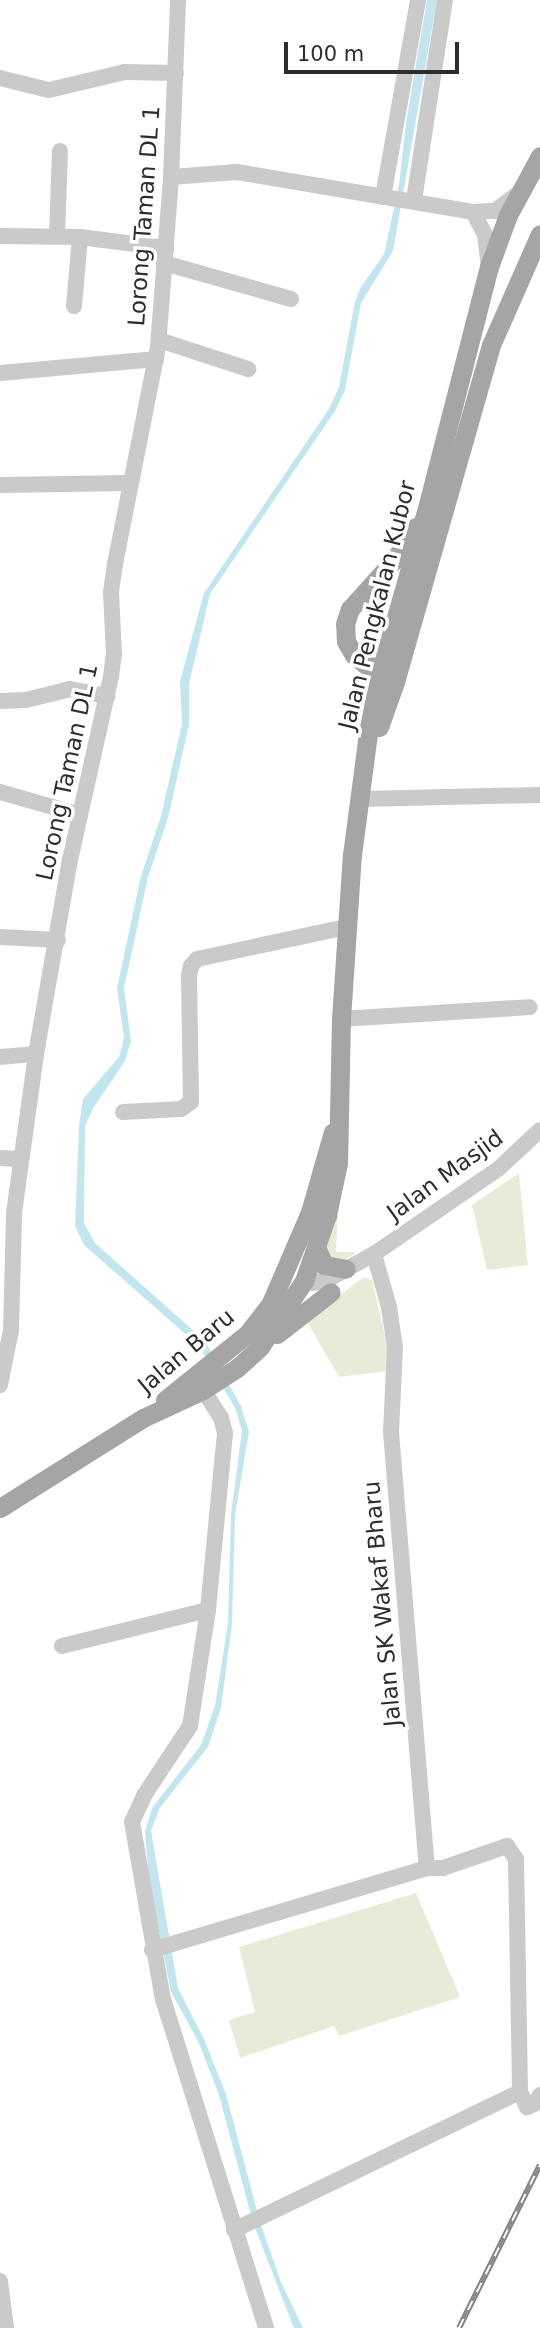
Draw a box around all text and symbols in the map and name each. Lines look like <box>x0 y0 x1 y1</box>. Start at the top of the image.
scale bar <box>288 28 463 72</box>
text: 100 m <box>297 42 364 66</box>
street label: Lorong Taman DL 1 <box>123 105 165 327</box>
street label: Jalan Pengkalan Kubor <box>333 478 421 732</box>
street label: Lorong Taman DL 1 <box>31 661 103 883</box>
street label: Jalan Masjid <box>382 1124 508 1226</box>
street label: Jalan Baru <box>132 1303 240 1399</box>
street label: Jalan SK Wakaf Bharu <box>358 1480 406 1728</box>

